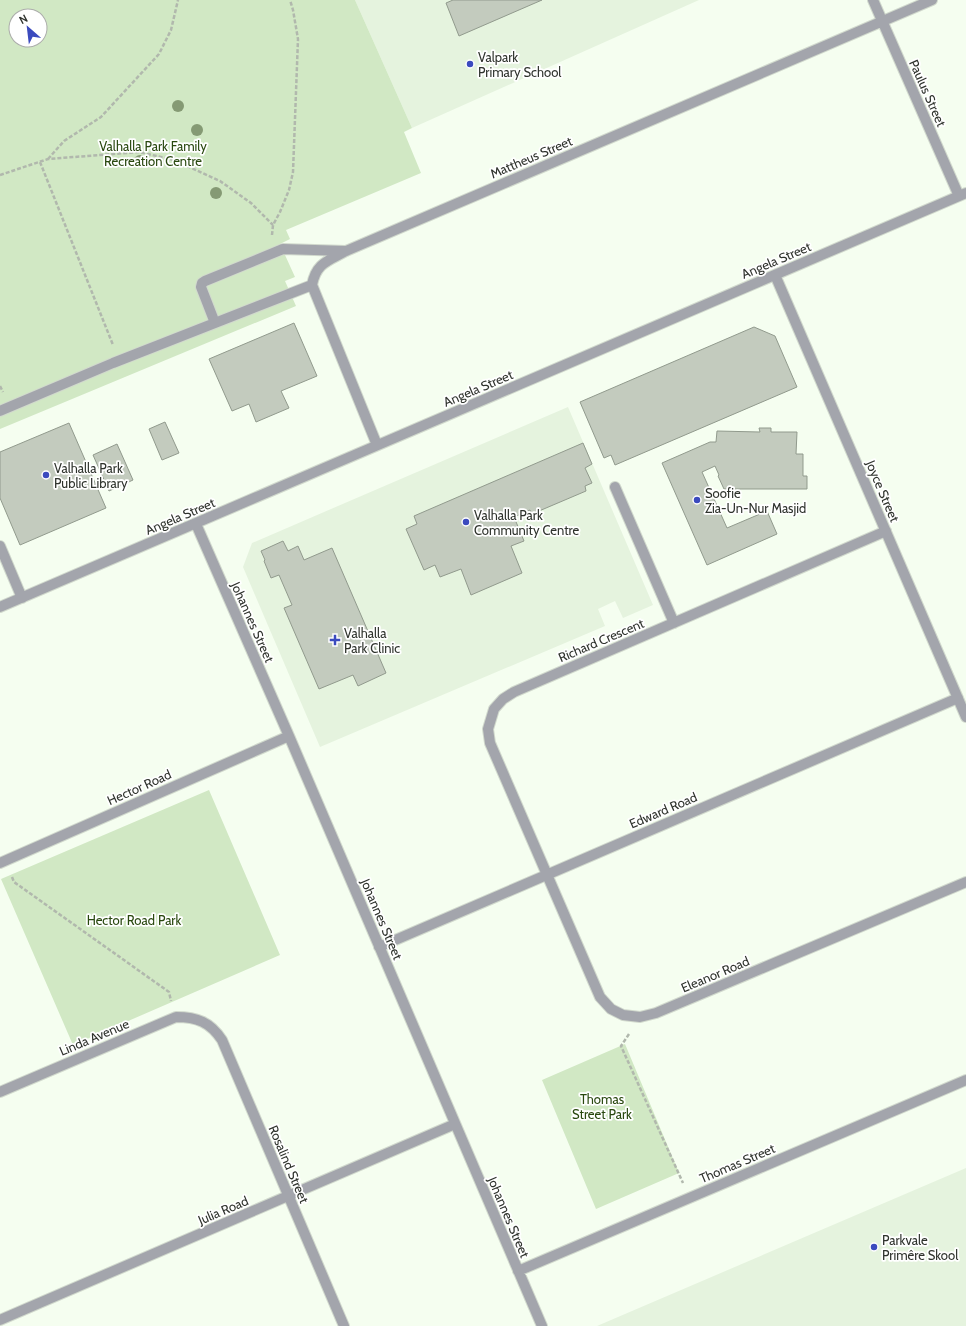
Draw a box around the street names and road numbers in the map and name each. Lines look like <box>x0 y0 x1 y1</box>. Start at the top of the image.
street label: Paulus Street <box>906 57 950 130</box>
street label: Mattheus Street <box>488 132 575 181</box>
street label: Angela Street <box>739 238 814 282</box>
street label: Angela Street <box>441 366 516 410</box>
street label: Joyce Street <box>862 457 903 525</box>
street label: Angela Street <box>143 494 218 538</box>
street label: Johannes Street <box>228 578 278 665</box>
street label: Richard Crescent <box>556 614 647 665</box>
street label: Hector Road <box>105 766 173 808</box>
street label: Edward Road <box>627 789 699 831</box>
street label: Johannes Street <box>357 875 406 962</box>
street label: Eleanor Road <box>678 952 752 996</box>
street label: Linda Avenue <box>57 1015 132 1059</box>
street label: Rosalind Street <box>265 1123 313 1206</box>
street label: Thomas Street <box>697 1140 778 1186</box>
street label: Johannes Street <box>484 1173 533 1260</box>
street label: Julia Road <box>194 1192 251 1228</box>

